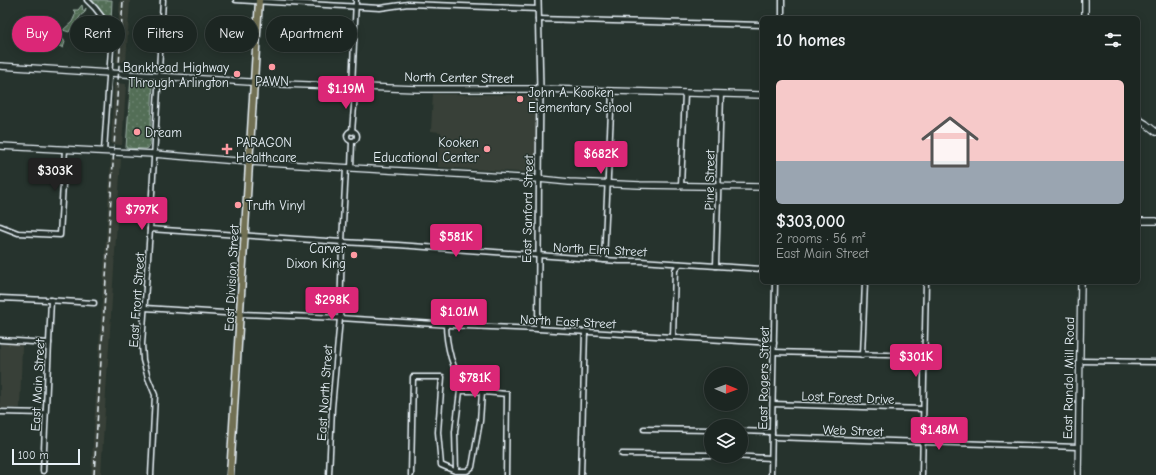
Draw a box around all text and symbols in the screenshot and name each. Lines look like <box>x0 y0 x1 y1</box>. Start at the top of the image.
chip: Buy <box>12 16 62 52</box>
chip: Rent <box>70 16 125 52</box>
chip: Filters <box>133 16 197 52</box>
chip: New <box>205 16 258 52</box>
chip: Apartment <box>266 16 357 52</box>
icon: filters <box>1102 29 1124 51</box>
text: 10 homes <box>776 31 845 50</box>
place label: Bankhead Highway Through Arlington <box>123 60 229 90</box>
marker: PAWN <box>267 62 277 72</box>
marker: Bankhead Highway Through Arlington <box>232 69 242 79</box>
street label: North Center Street <box>404 69 515 86</box>
place label: PAWN <box>255 74 289 89</box>
pin: $1.19M <box>313 76 379 110</box>
text: $1.19M <box>327 81 365 96</box>
place label: John A. Kooken Elementary School <box>528 85 632 115</box>
marker: John A. Kooken Elementary School <box>515 94 525 104</box>
icon: home <box>914 106 986 178</box>
place label: Dream <box>145 125 182 140</box>
marker: Dream <box>132 127 142 137</box>
place label: PARAGON Healthcare <box>236 135 297 165</box>
place label: Kooken Educational Center <box>373 135 480 165</box>
pin: $682K <box>573 141 629 175</box>
marker: PARAGON Healthcare <box>221 143 233 155</box>
marker: Kooken Educational Center <box>482 144 492 154</box>
text: $682K <box>583 146 619 161</box>
street label: Pine Street <box>701 148 718 211</box>
street label: East Sanford Street <box>519 154 536 263</box>
pin: $303K <box>27 158 83 192</box>
text: $303K <box>37 163 73 178</box>
pin: $797K <box>114 197 170 231</box>
place label: Truth Vinyl <box>246 198 305 213</box>
marker: Truth Vinyl <box>233 200 243 210</box>
text: $797K <box>125 202 159 217</box>
text: $303,000 <box>776 212 845 231</box>
street label: East Division Street <box>221 223 242 332</box>
pin: $581K <box>428 224 484 258</box>
text: $581K <box>439 229 473 244</box>
text: 2 rooms · 56 m² <box>776 231 865 246</box>
street label: North Elm Street <box>553 240 649 260</box>
place label: Carver Dixon King <box>286 241 347 271</box>
text: East Main Street <box>776 246 869 261</box>
marker: Carver Dixon King <box>349 250 359 260</box>
street label: East Front Street <box>126 251 147 348</box>
pin: $298K <box>304 287 360 321</box>
text: $298K <box>314 292 350 307</box>
pin: $1.01M <box>426 299 492 333</box>
text: $1.01M <box>440 304 478 319</box>
street label: North East Street <box>520 311 618 332</box>
street label: East Randol Mill Road <box>1060 317 1077 439</box>
street label: East Rogers Street <box>755 325 772 430</box>
street label: East Main Street <box>28 337 47 432</box>
street label: East North Street <box>314 343 335 442</box>
pin: $301K <box>888 344 944 378</box>
text: $301K <box>899 349 933 364</box>
pin: $781K <box>447 365 503 399</box>
north arrow <box>704 367 748 411</box>
map controls <box>704 367 748 463</box>
text: $781K <box>459 370 491 385</box>
street label: Lost Forest Drive <box>801 388 895 407</box>
pin: $1.48M <box>906 417 972 451</box>
button: layers <box>704 419 748 463</box>
street label: Web Street <box>822 422 885 439</box>
text: $1.48M <box>920 422 958 437</box>
scale bar <box>12 447 80 466</box>
text: 100 m <box>18 449 49 462</box>

